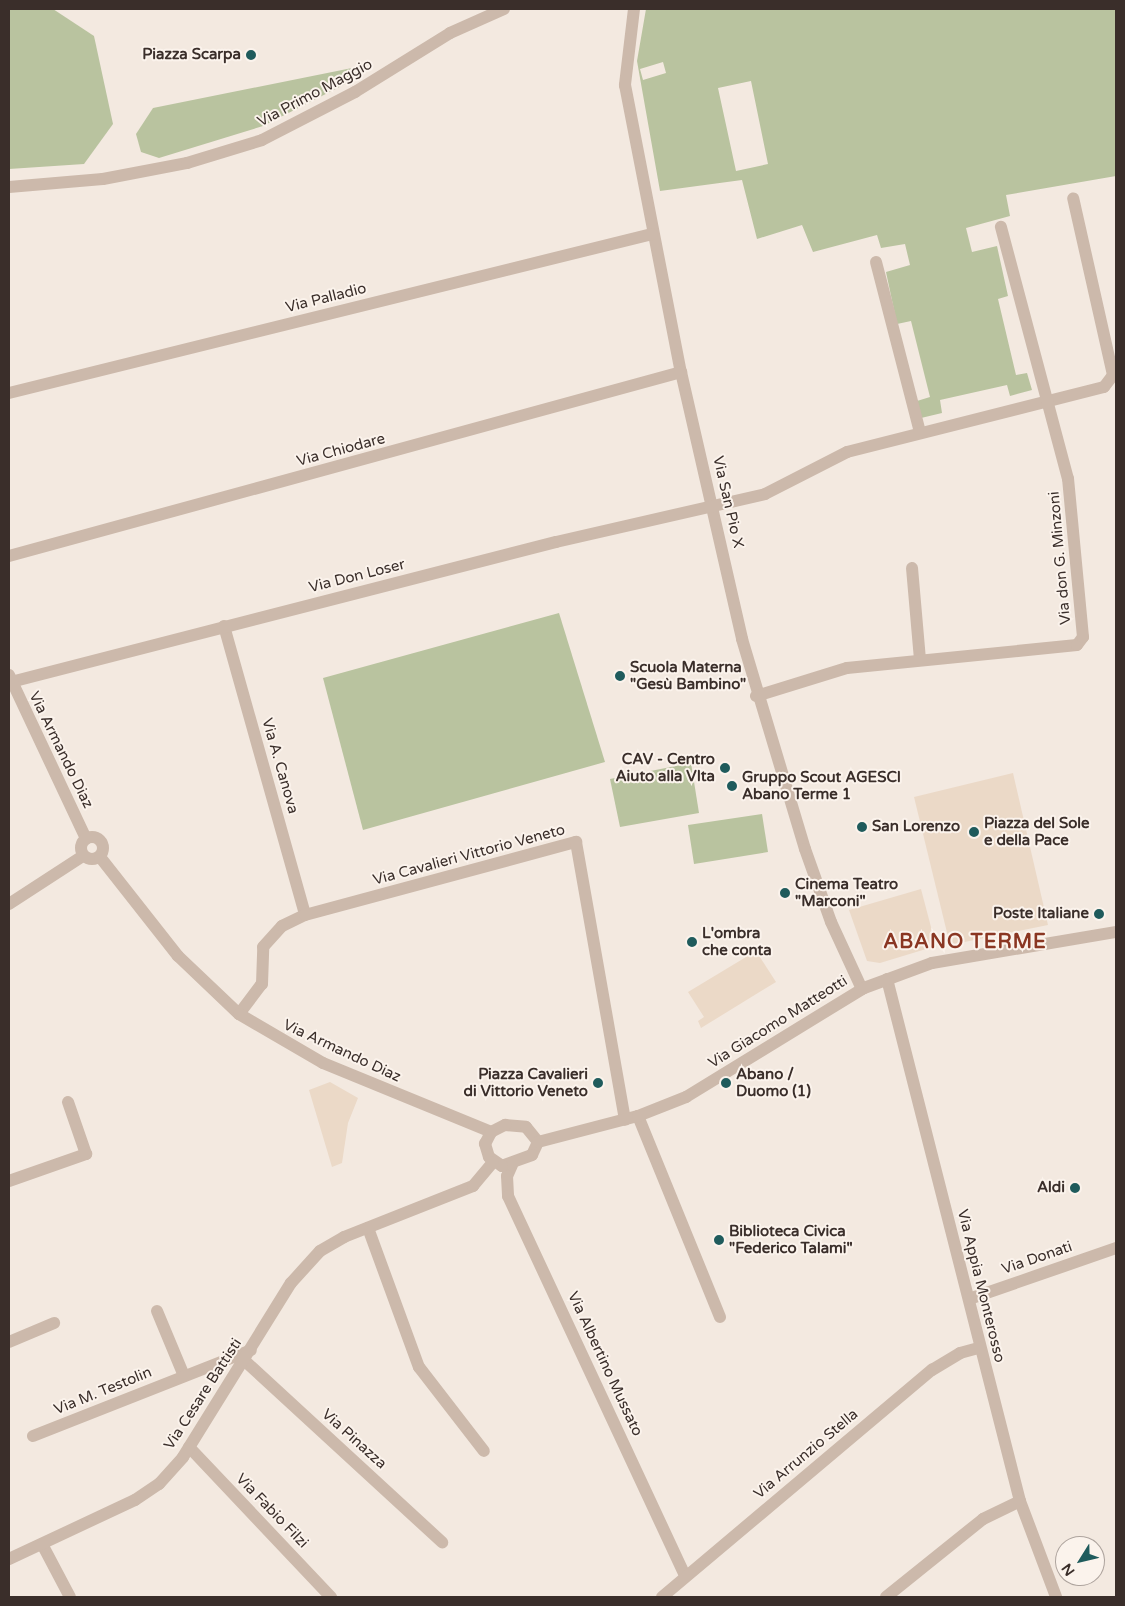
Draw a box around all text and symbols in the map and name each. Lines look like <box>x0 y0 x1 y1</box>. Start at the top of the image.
place label: Piazza Scarpa <box>142 46 241 64</box>
marker: Piazza Scarpa <box>245 49 257 61</box>
street label: Via Primo Maggio <box>255 55 375 131</box>
street label: Via Palladio <box>284 279 368 317</box>
street label: Via Chiodare <box>295 430 387 470</box>
street label: Via San Pio X <box>709 454 747 550</box>
street label: Via don G. Minzoni <box>1045 491 1075 625</box>
street label: Via Don Loser <box>307 555 407 597</box>
place label: Scuola Materna "Gesù Bambino" <box>630 658 746 693</box>
marker: Scuola Materna "Gesù Bambino" <box>614 670 626 682</box>
street label: Via Armando Diaz <box>25 689 97 811</box>
street label: Via A. Canova <box>258 716 302 816</box>
place label: CAV - Centro Aiuto alla VIta <box>615 750 715 785</box>
marker: CAV - Centro Aiuto alla VIta <box>719 762 731 774</box>
place label: Gruppo Scout AGESCI Abano Terme 1 <box>742 768 901 803</box>
marker: Gruppo Scout AGESCI Abano Terme 1 <box>726 780 738 792</box>
place label: Piazza del Sole e della Pace <box>984 814 1090 849</box>
place label: San Lorenzo <box>872 818 960 836</box>
street label: Via Cavalieri Vittorio Veneto <box>371 821 567 889</box>
marker: San Lorenzo <box>856 821 868 833</box>
marker: Piazza del Sole e della Pace <box>968 826 980 838</box>
place label: Cinema Teatro "Marconi" <box>795 875 898 910</box>
marker: Cinema Teatro "Marconi" <box>779 887 791 899</box>
place label: Poste Italiane <box>993 905 1089 923</box>
marker: Poste Italiane <box>1093 908 1105 920</box>
place label: L'ombra che conta <box>702 924 772 959</box>
district label: ABANO TERME <box>882 930 1048 954</box>
marker: L'ombra che conta <box>686 936 698 948</box>
street label: Via Giacomo Matteotti <box>705 972 851 1072</box>
street label: Via Armando Diaz <box>280 1016 404 1086</box>
place label: Piazza Cavalieri di Vittorio Veneto <box>463 1065 588 1100</box>
place label: Abano / Duomo (1) <box>736 1065 811 1100</box>
marker: Piazza Cavalieri di Vittorio Veneto <box>592 1077 604 1089</box>
marker: Abano / Duomo (1) <box>720 1077 732 1089</box>
place label: Aldi <box>1037 1179 1065 1197</box>
marker: Aldi <box>1069 1182 1081 1194</box>
street label: Via Appia Monterosso <box>953 1208 1009 1364</box>
place label: Biblioteca Civica "Federico Talami" <box>729 1222 853 1257</box>
marker: Biblioteca Civica "Federico Talami" <box>713 1234 725 1246</box>
street label: Via Donati <box>999 1238 1075 1278</box>
street label: Via Albertino Mussato <box>564 1289 646 1439</box>
street label: Via Cesare Battisti <box>160 1335 246 1453</box>
street label: Via M. Testolin <box>52 1363 154 1419</box>
street label: Via Pinazza <box>318 1405 390 1473</box>
street label: Via Arrunzio Stella <box>750 1405 862 1503</box>
street label: Via Fabio Filzi <box>232 1470 312 1552</box>
north arrow <box>1055 1536 1105 1586</box>
text: N <box>1058 1560 1078 1579</box>

